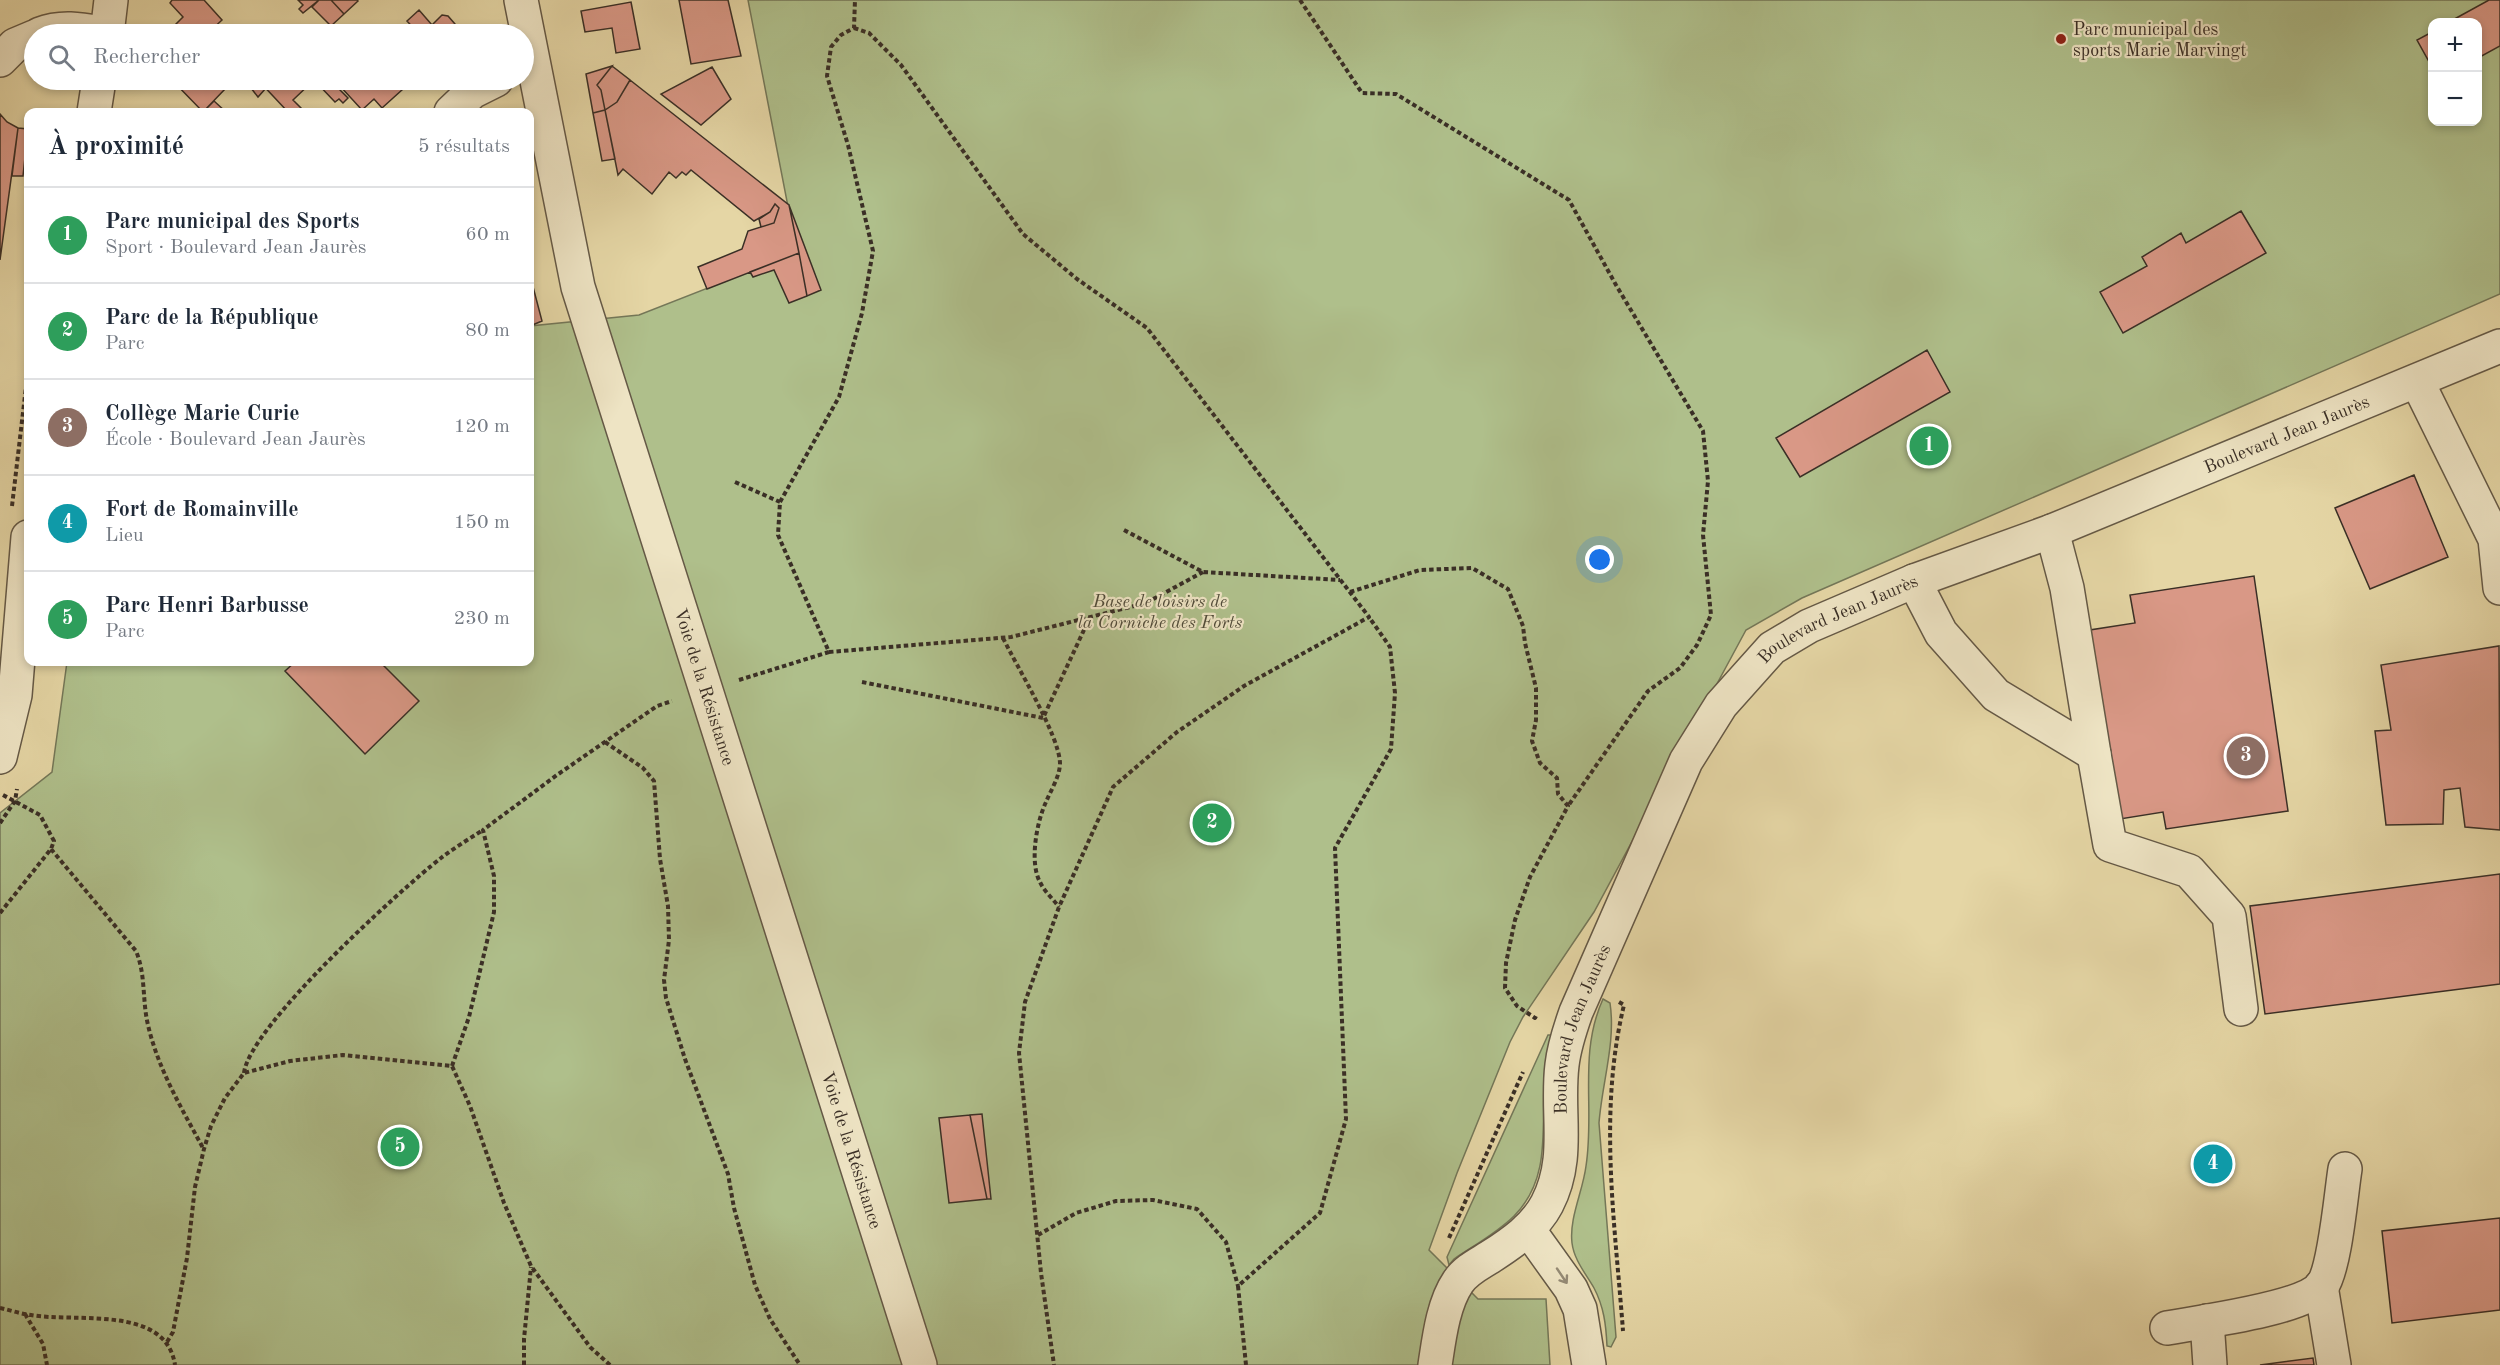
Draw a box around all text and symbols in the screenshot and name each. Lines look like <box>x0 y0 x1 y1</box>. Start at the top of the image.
map controls <box>2428 18 2482 126</box>
button: + <box>2428 18 2482 72</box>
place label: Parc municipal des sports Marie Marvingt <box>2073 21 2247 60</box>
search box <box>24 24 534 90</box>
marker: Parc municipal des sports Marie Marvingt <box>2054 32 2068 46</box>
icon: search <box>45 41 78 74</box>
text: Rechercher <box>93 46 200 68</box>
button: − <box>2428 72 2482 126</box>
text: À proximité <box>48 134 184 160</box>
text: 5 résultats <box>418 137 510 157</box>
text: Parc municipal des Sports <box>105 211 360 233</box>
text: 1 <box>62 225 73 245</box>
text: 60 m <box>465 225 510 245</box>
text: Sport · Boulevard Jean Jaurès <box>105 238 366 258</box>
text: Parc de la République <box>105 307 319 329</box>
text: 2 <box>62 321 73 341</box>
text: 80 m <box>465 321 510 341</box>
text: Parc <box>105 334 145 354</box>
street label: Boulevard Jean Jaurès <box>2202 393 2372 477</box>
text: Collège Marie Curie <box>105 403 300 425</box>
text: 3 <box>62 417 73 437</box>
text: 120 m <box>454 417 510 437</box>
pin: 1 <box>1910 424 1948 468</box>
text: École · Boulevard Jean Jaurès <box>105 430 366 450</box>
text: Fort de Romainville <box>105 499 299 521</box>
text: 4 <box>62 513 73 533</box>
text: 150 m <box>454 513 510 533</box>
text: Lieu <box>105 526 144 546</box>
your location <box>1585 545 1614 574</box>
street label: Boulevard Jean Jaurès <box>1755 572 1921 667</box>
park label: Base de loisirs de la Corniche des Forts <box>1078 593 1243 632</box>
text: Parc Henri Barbusse <box>105 595 309 617</box>
street label: Voie de la Résistance <box>671 606 737 768</box>
text: 5 <box>62 609 73 629</box>
text: 230 m <box>454 609 510 629</box>
text: Parc <box>105 622 145 642</box>
pin: 3 <box>2226 734 2266 778</box>
pin: 2 <box>1192 800 1232 846</box>
street label: Boulevard Jean Jaurès <box>1552 942 1615 1115</box>
street label: Voie de la Résistance <box>818 1070 884 1231</box>
pin: 5 <box>380 1124 420 1170</box>
pin: 4 <box>2194 1142 2232 1186</box>
one-way arrow <box>1556 1268 1569 1285</box>

